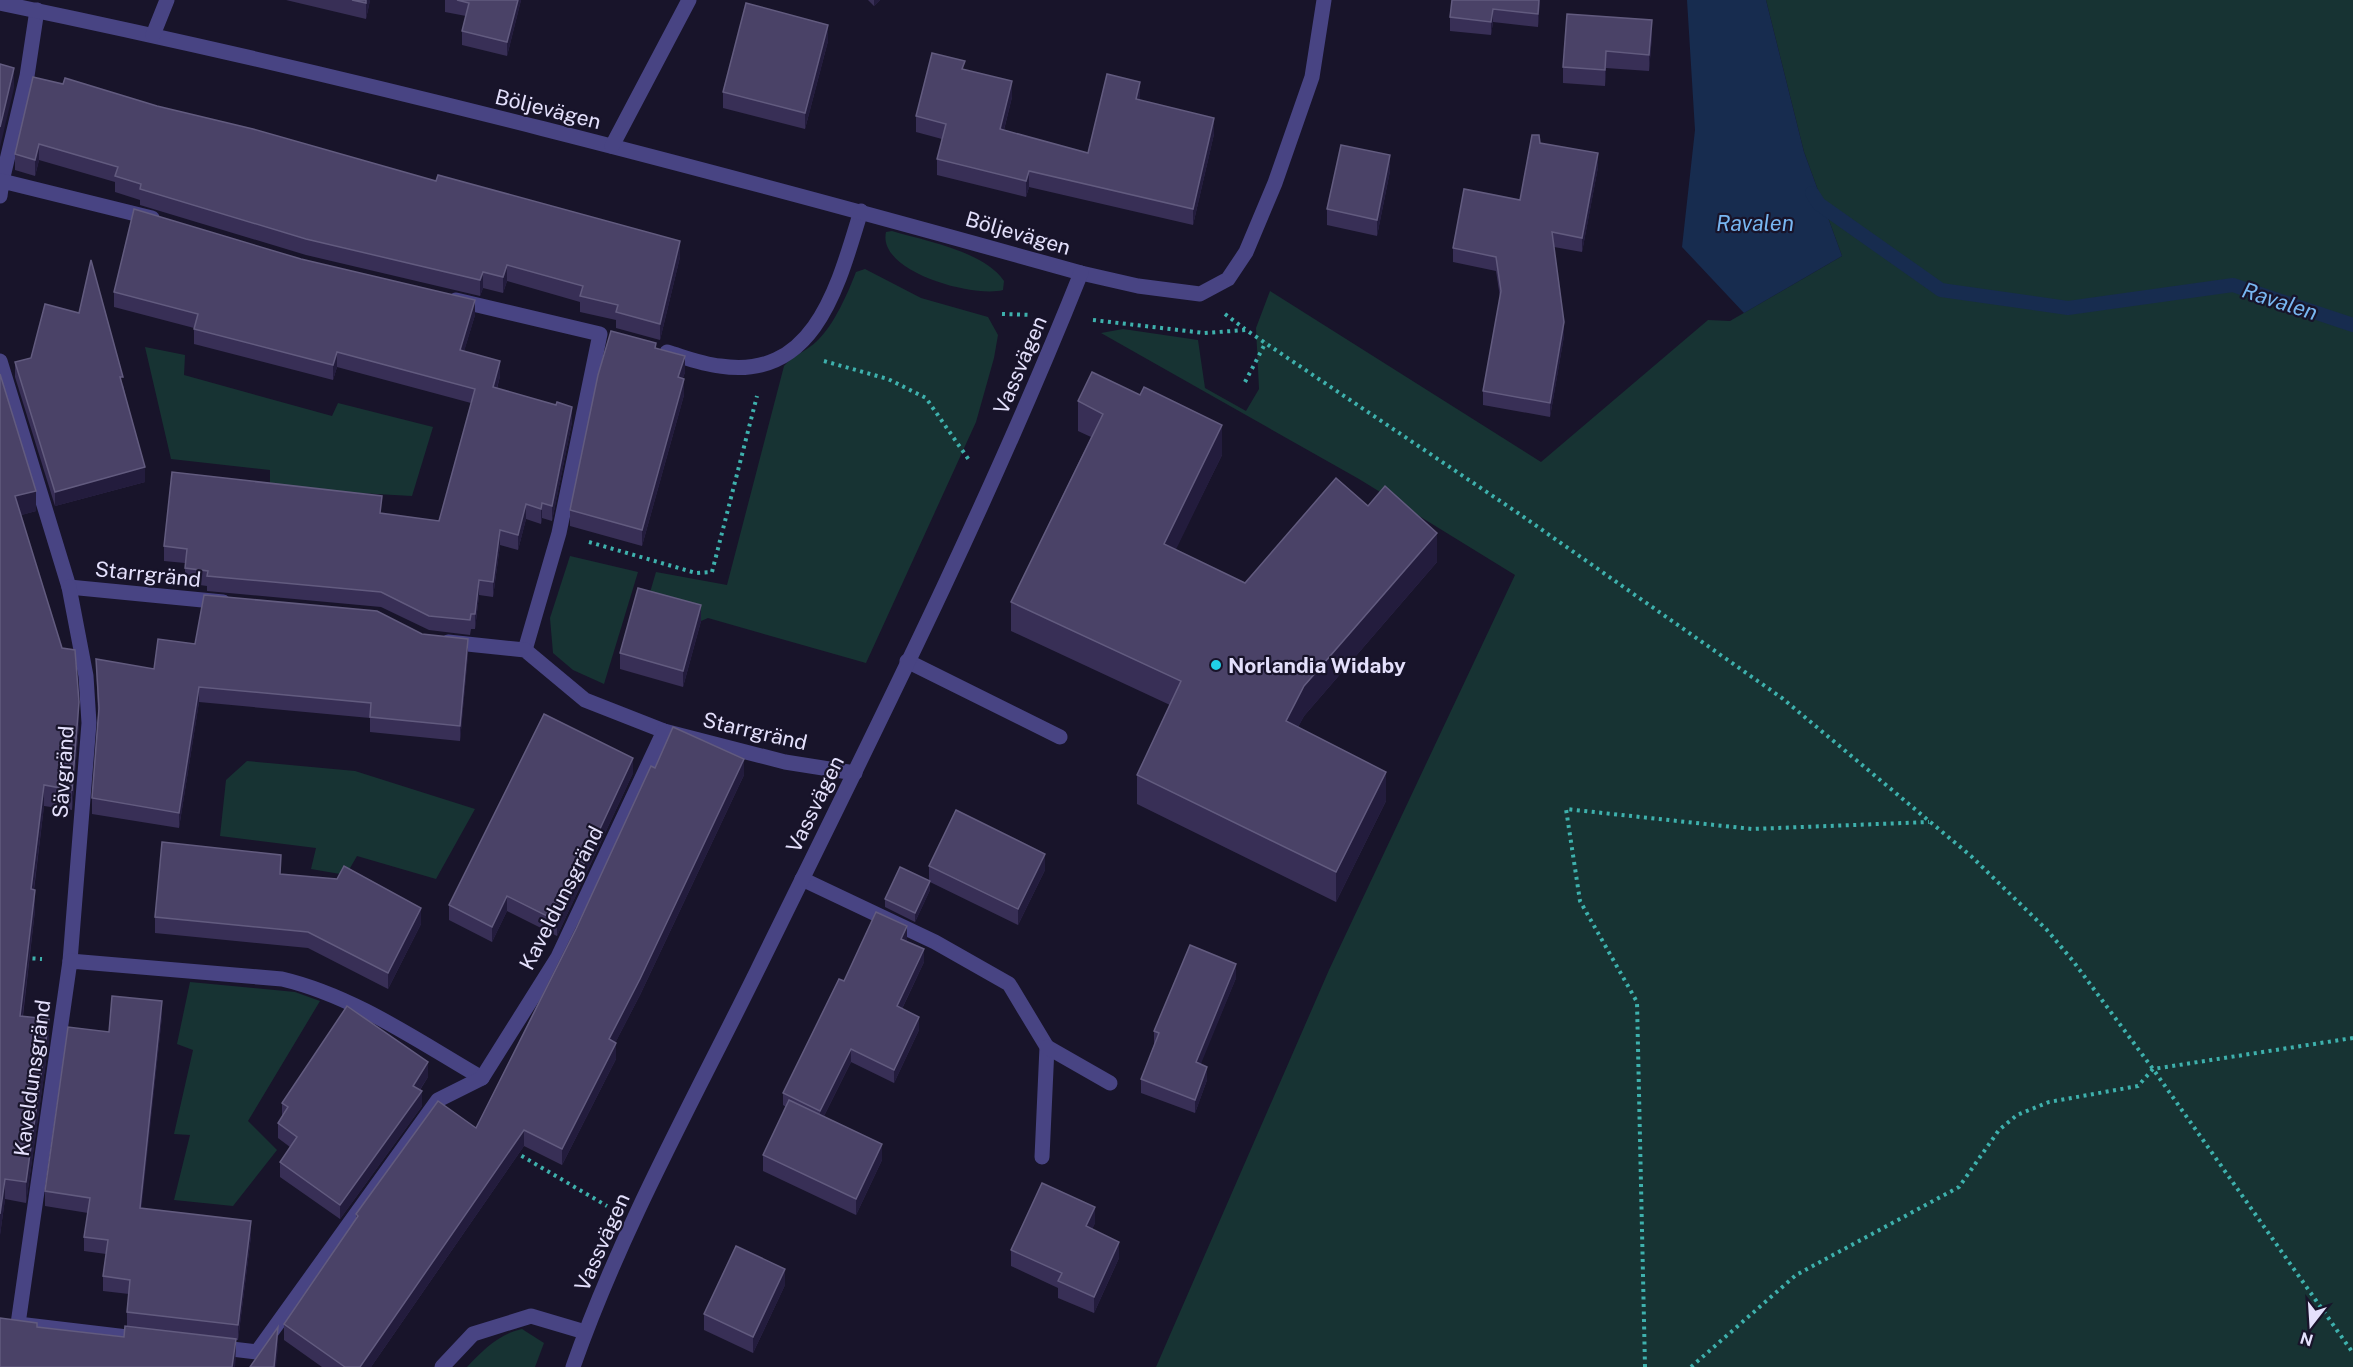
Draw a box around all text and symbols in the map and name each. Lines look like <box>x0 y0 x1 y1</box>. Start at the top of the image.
street label: Böljevägen <box>492 84 604 134</box>
street label: Böljevägen <box>963 206 1073 260</box>
water label: Ravalen <box>1716 210 1794 236</box>
water label: Ravalen <box>2239 277 2321 325</box>
street label: Vassvägen <box>988 312 1052 418</box>
street label: Starrgränd <box>94 556 202 592</box>
place label: Norlandia Widaby <box>1228 653 1406 678</box>
marker: Norlandia Widaby <box>1209 658 1223 672</box>
street label: Starrgränd <box>700 707 810 755</box>
street label: Sävgränd <box>47 725 79 819</box>
street label: Vassvägen <box>781 752 849 856</box>
street label: Kaveldunsgränd <box>514 822 608 974</box>
street label: Kaveldunsgränd <box>9 998 55 1158</box>
street label: Vassvägen <box>569 1189 635 1295</box>
north arrow <box>2281 1295 2341 1355</box>
text: N <box>2298 1328 2316 1350</box>

